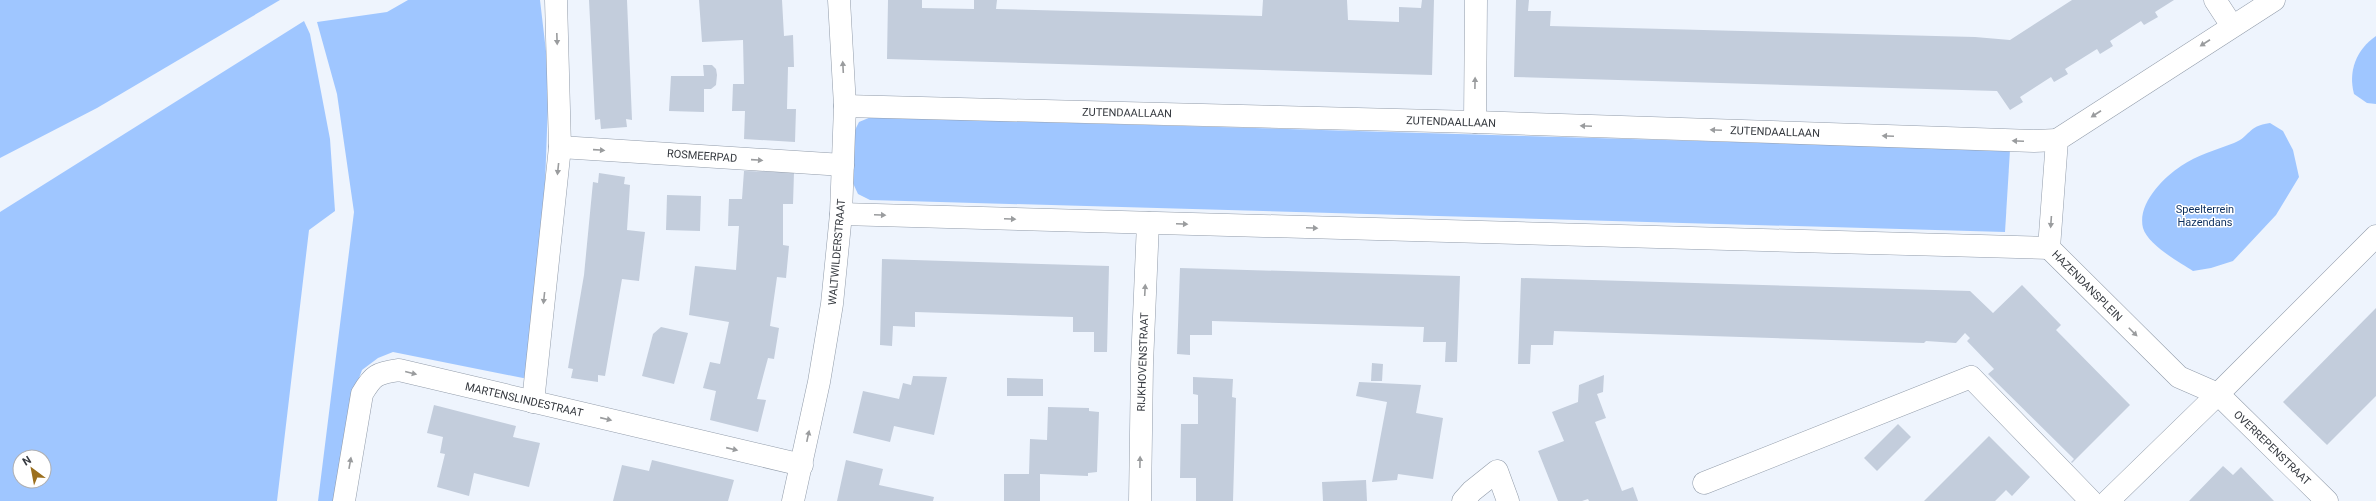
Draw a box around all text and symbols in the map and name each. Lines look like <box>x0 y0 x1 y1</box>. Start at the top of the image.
one-way arrow <box>553 33 560 45</box>
one-way arrow <box>2200 39 2210 47</box>
one-way arrow <box>839 61 846 73</box>
one-way arrow <box>1472 76 1478 89</box>
street label: ZUTENDAALLAAN <box>1082 106 1172 120</box>
one-way arrow <box>2091 110 2101 118</box>
street label: ZUTENDAALLAAN <box>1406 114 1496 130</box>
one-way arrow <box>1579 123 1592 129</box>
street label: ZUTENDAALLAAN <box>1730 124 1820 140</box>
one-way arrow <box>1710 127 1722 134</box>
one-way arrow <box>1881 133 1894 139</box>
one-way arrow <box>2012 137 2024 144</box>
one-way arrow <box>593 146 605 153</box>
street label: ROSMEERPAD <box>666 147 738 165</box>
one-way arrow <box>751 156 763 163</box>
one-way arrow <box>554 163 561 175</box>
street label: WALTWILDERSTRAAT <box>826 198 848 306</box>
park label: Speelterrein Hazendans <box>2176 203 2234 229</box>
one-way arrow <box>874 212 887 218</box>
one-way arrow <box>1004 216 1017 222</box>
one-way arrow <box>2048 216 2055 228</box>
one-way arrow <box>1176 221 1189 227</box>
one-way arrow <box>1306 225 1319 231</box>
street label: HAZENDANSPLEIN <box>2049 248 2125 324</box>
one-way arrow <box>1142 283 1148 296</box>
one-way arrow <box>541 292 547 304</box>
street label: RIJKHOVENSTRAAT <box>1135 312 1151 412</box>
one-way arrow <box>2128 327 2138 336</box>
one-way arrow <box>405 370 417 376</box>
street label: MARTENSLINDESTRAAT <box>464 380 585 420</box>
street label: OVERREPENSTRAAT <box>2231 408 2313 488</box>
one-way arrow <box>599 417 612 423</box>
one-way arrow <box>805 429 811 442</box>
one-way arrow <box>726 446 738 452</box>
north arrow <box>12 449 52 489</box>
text: N <box>20 453 34 469</box>
one-way arrow <box>347 456 353 469</box>
one-way arrow <box>1137 456 1144 468</box>

